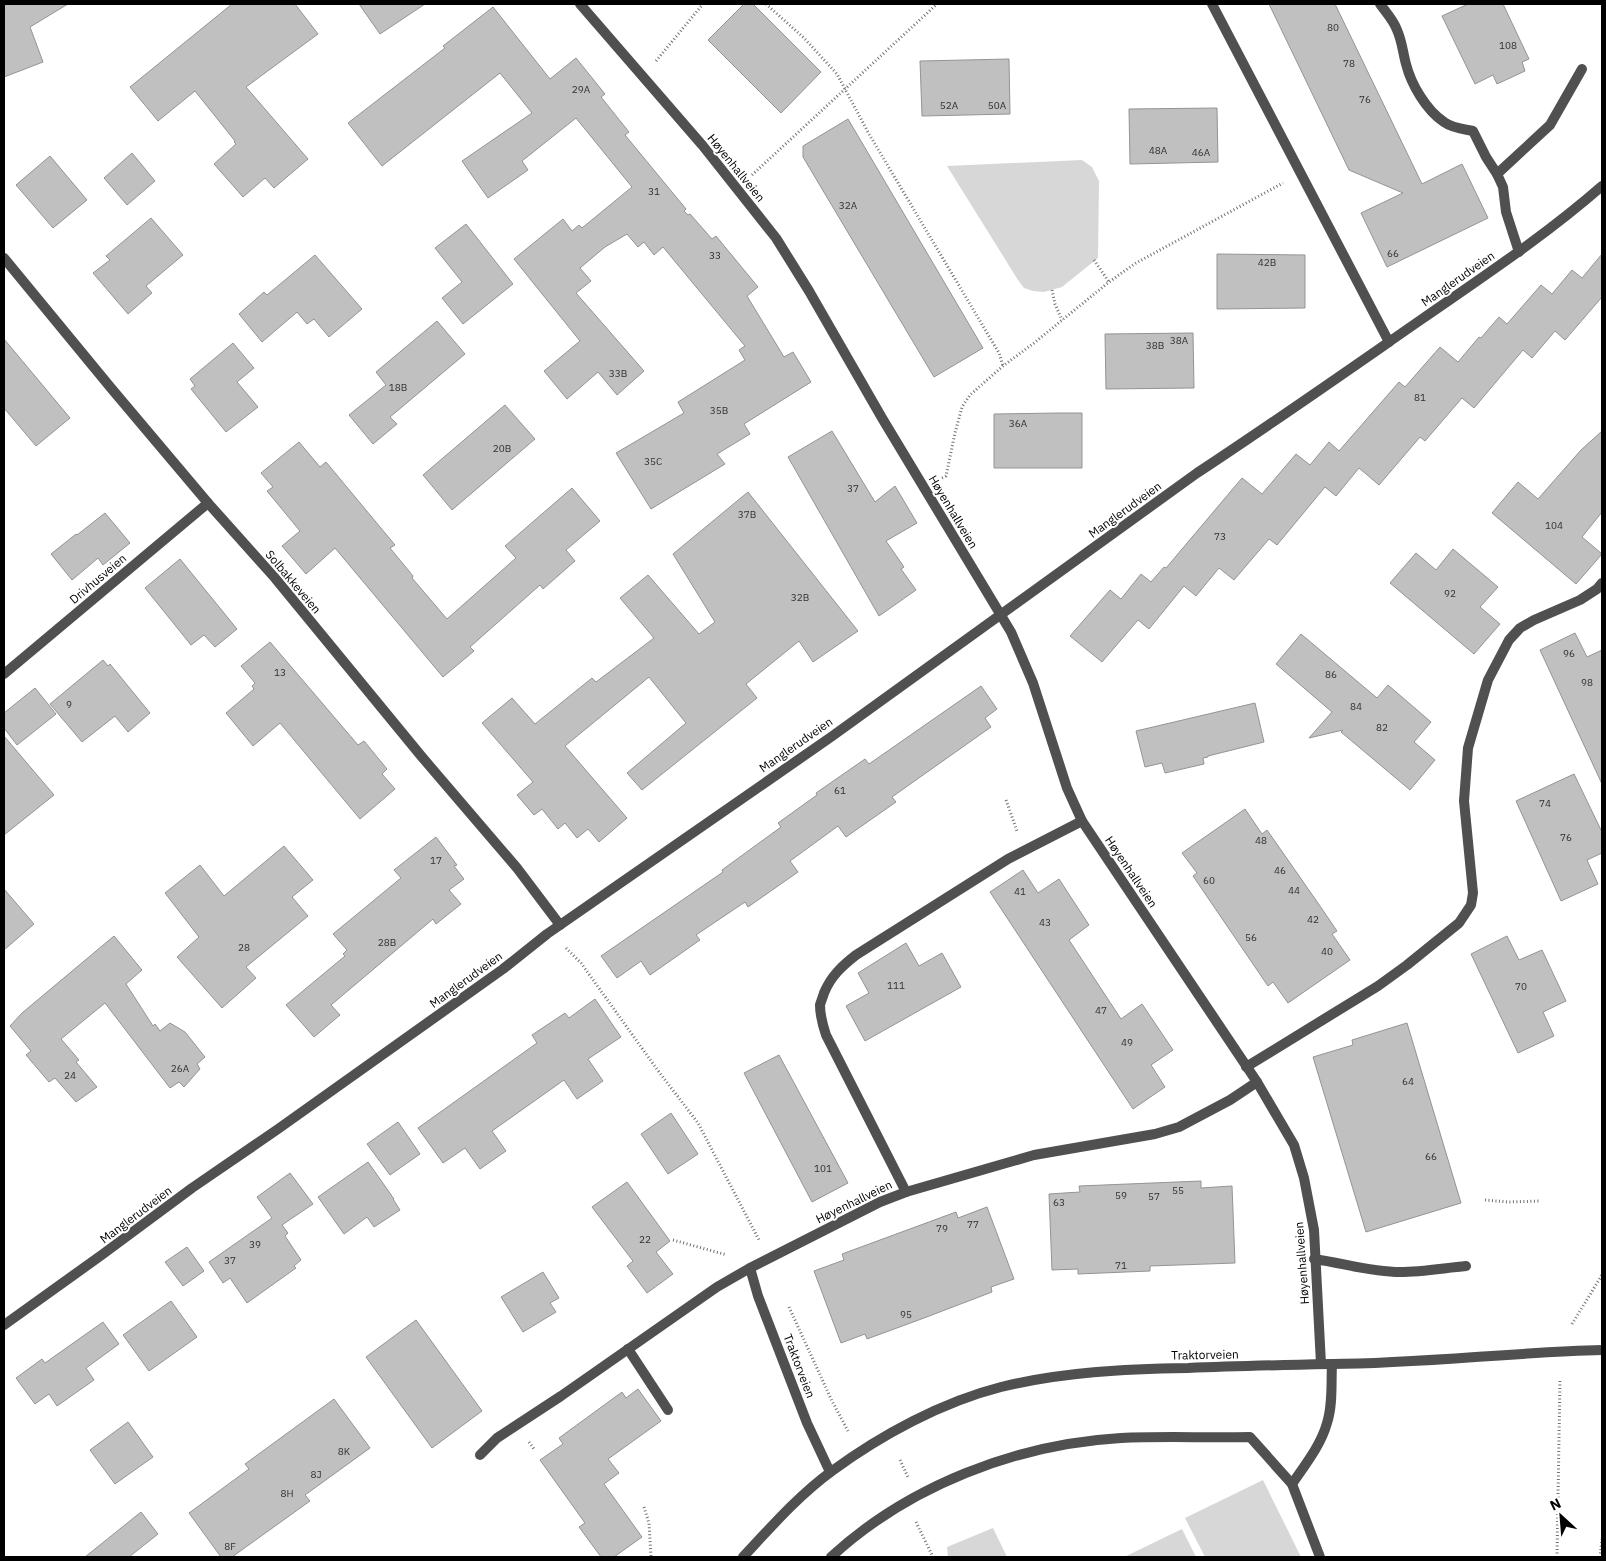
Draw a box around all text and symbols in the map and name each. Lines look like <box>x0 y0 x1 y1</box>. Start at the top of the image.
house number: 80 <box>1327 21 1339 34</box>
house number: 108 <box>1499 39 1517 52</box>
house number: 78 <box>1343 57 1355 70</box>
house number: 29A <box>572 83 591 96</box>
house number: 76 <box>1359 93 1371 106</box>
house number: 52A <box>940 99 959 112</box>
house number: 50A <box>988 99 1007 112</box>
street label: Høyenhallveien <box>704 131 768 205</box>
house number: 48A <box>1149 144 1168 157</box>
house number: 46A <box>1192 146 1211 159</box>
house number: 31 <box>648 185 660 198</box>
house number: 32A <box>839 199 858 212</box>
house number: 66 <box>1387 247 1399 260</box>
street label: Manglerudveien <box>1418 248 1497 309</box>
house number: 33 <box>709 249 721 262</box>
house number: 42B <box>1258 256 1276 269</box>
house number: 38A <box>1170 334 1189 347</box>
house number: 38B <box>1146 339 1164 352</box>
house number: 33B <box>609 367 627 380</box>
house number: 18B <box>389 381 407 394</box>
house number: 81 <box>1414 391 1426 404</box>
house number: 35B <box>710 404 728 417</box>
house number: 36A <box>1009 417 1028 430</box>
house number: 20B <box>493 442 511 455</box>
house number: 35C <box>644 455 662 468</box>
street label: Høyenhallveien <box>926 472 981 551</box>
street label: Manglerudveien <box>1085 478 1164 541</box>
house number: 37 <box>847 482 859 495</box>
house number: 37B <box>738 508 756 521</box>
house number: 104 <box>1545 519 1563 532</box>
house number: 73 <box>1214 530 1226 543</box>
street label: Solbakkeveien <box>263 547 324 616</box>
street label: Drivhusveien <box>66 551 129 607</box>
house number: 92 <box>1444 587 1456 600</box>
house number: 32B <box>791 591 809 604</box>
house number: 96 <box>1563 647 1575 660</box>
house number: 13 <box>274 666 286 679</box>
house number: 86 <box>1325 668 1337 681</box>
house number: 98 <box>1581 676 1593 689</box>
house number: 9 <box>66 698 72 711</box>
house number: 84 <box>1350 700 1362 713</box>
street label: Manglerudveien <box>756 714 835 775</box>
house number: 82 <box>1376 721 1388 734</box>
house number: 61 <box>834 784 846 797</box>
house number: 74 <box>1539 797 1551 810</box>
house number: 76 <box>1560 831 1572 844</box>
street label: Høyenhallveien <box>1102 833 1161 910</box>
house number: 48 <box>1255 834 1267 847</box>
house number: 17 <box>430 854 442 867</box>
house number: 46 <box>1274 864 1286 877</box>
house number: 60 <box>1203 874 1215 887</box>
house number: 44 <box>1288 884 1300 897</box>
house number: 41 <box>1014 885 1026 898</box>
house number: 42 <box>1307 913 1319 926</box>
house number: 43 <box>1039 916 1051 929</box>
house number: 56 <box>1245 931 1257 944</box>
house number: 28B <box>378 936 396 949</box>
house number: 28 <box>238 941 250 954</box>
house number: 40 <box>1321 945 1333 958</box>
street label: Manglerudveien <box>426 948 505 1011</box>
house number: 111 <box>887 979 905 992</box>
house number: 70 <box>1515 980 1527 993</box>
house number: 47 <box>1095 1004 1107 1017</box>
house number: 49 <box>1121 1036 1133 1049</box>
house number: 26A <box>171 1062 190 1075</box>
house number: 24 <box>64 1069 76 1082</box>
house number: 64 <box>1402 1075 1414 1088</box>
house number: 66 <box>1425 1150 1437 1163</box>
house number: 101 <box>814 1162 832 1175</box>
street label: Høyenhallveien <box>813 1177 894 1226</box>
street label: Manglerudveien <box>97 1183 175 1247</box>
house number: 55 <box>1172 1184 1184 1197</box>
house number: 59 <box>1115 1189 1127 1202</box>
house number: 57 <box>1148 1190 1160 1203</box>
house number: 63 <box>1053 1196 1065 1209</box>
house number: 77 <box>967 1218 979 1231</box>
street label: Høyenhallveien <box>1291 1221 1312 1305</box>
house number: 79 <box>936 1222 948 1235</box>
house number: 22 <box>639 1233 651 1246</box>
house number: 39 <box>249 1238 261 1251</box>
house number: 37 <box>224 1254 236 1267</box>
house number: 71 <box>1115 1259 1127 1272</box>
house number: 95 <box>900 1308 912 1321</box>
street label: Traktorveien <box>780 1332 819 1400</box>
street label: Traktorveien <box>1171 1346 1239 1363</box>
house number: 8K <box>338 1445 351 1458</box>
house number: 8J <box>310 1468 322 1481</box>
house number: 8H <box>280 1487 294 1500</box>
north arrow <box>1536 1491 1586 1541</box>
text: N <box>1547 1494 1564 1515</box>
house number: 8F <box>224 1540 236 1553</box>

